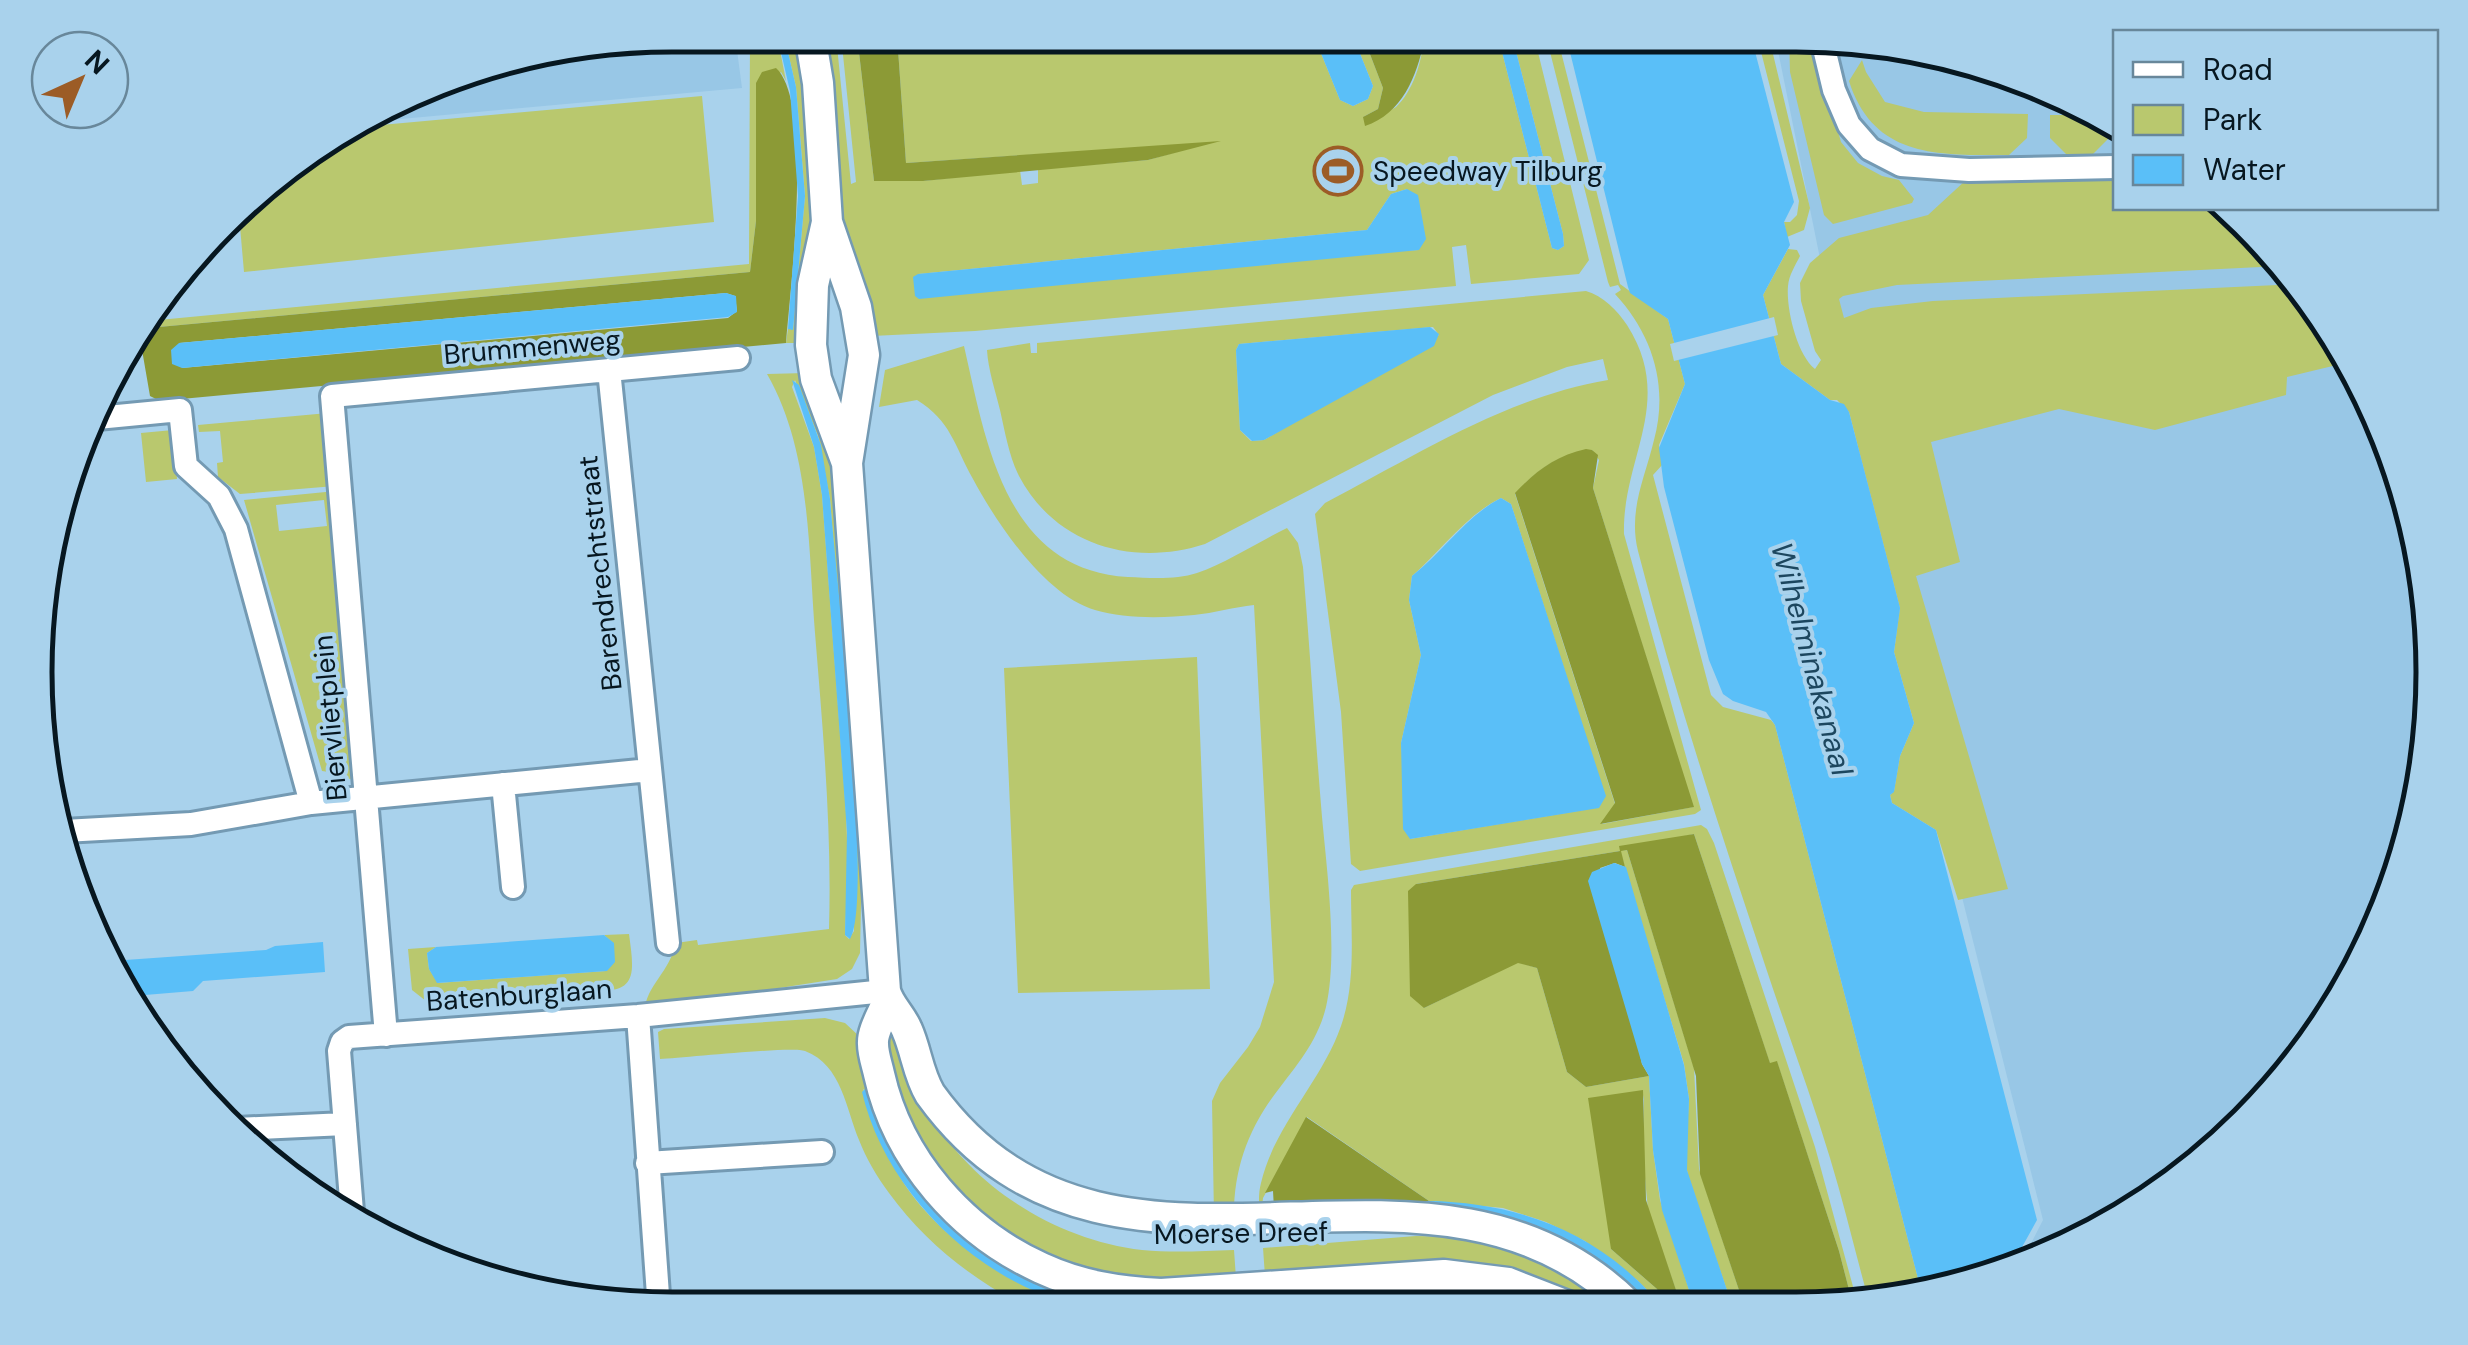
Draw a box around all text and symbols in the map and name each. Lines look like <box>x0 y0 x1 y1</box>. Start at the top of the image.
north arrow <box>30 30 130 130</box>
legend <box>2113 30 2438 210</box>
text: N <box>77 42 117 83</box>
text: Road <box>2203 50 2273 89</box>
text: Park <box>2203 100 2262 139</box>
sports icon: Speedway Tilburg <box>1312 145 1364 197</box>
text: Water <box>2203 150 2286 189</box>
place label: Speedway Tilburg <box>1373 153 1603 190</box>
street label: Brummenweg <box>442 321 622 373</box>
street label: Barendrechtstraat <box>569 454 631 692</box>
water label: Wilhelminakanaal <box>1762 538 1862 781</box>
street label: Biervlietplein <box>304 633 356 803</box>
street label: Batenburglaan <box>425 970 613 1020</box>
street label: Moerse Dreef <box>1154 1213 1328 1253</box>

